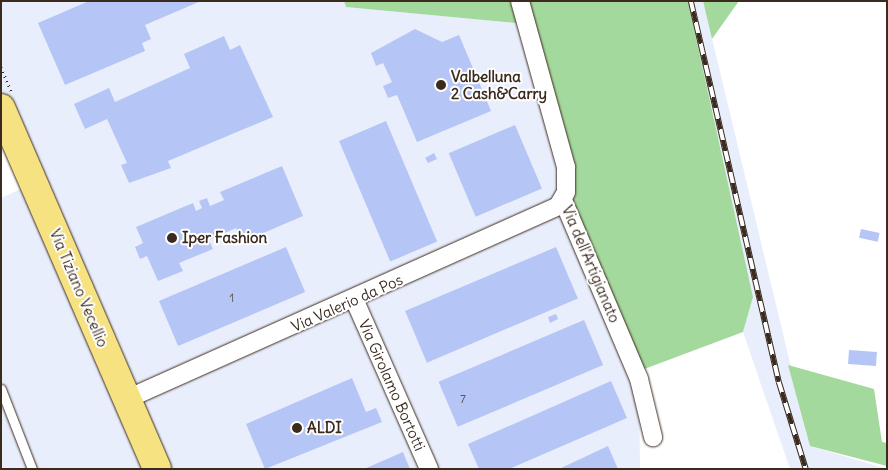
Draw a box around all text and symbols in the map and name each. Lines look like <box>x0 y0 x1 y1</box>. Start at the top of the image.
place label: Valbelluna 2 Cash&Carry <box>451 67 547 102</box>
marker: Valbelluna 2 Cash&Carry <box>435 79 447 91</box>
street label: Via dell'Artigianato <box>558 203 624 325</box>
street label: Via Tiziano Vecellio <box>46 226 112 350</box>
place label: Iper Fashion <box>182 229 267 247</box>
marker: Iper Fashion <box>166 232 178 244</box>
street label: Via Valerio da Pos <box>289 270 405 336</box>
house number: 1 <box>230 291 234 305</box>
street label: Via Girolamo Bortotti <box>355 317 429 453</box>
house number: 7 <box>460 392 466 406</box>
place label: ALDI <box>307 419 342 437</box>
marker: ALDI <box>291 422 303 434</box>

